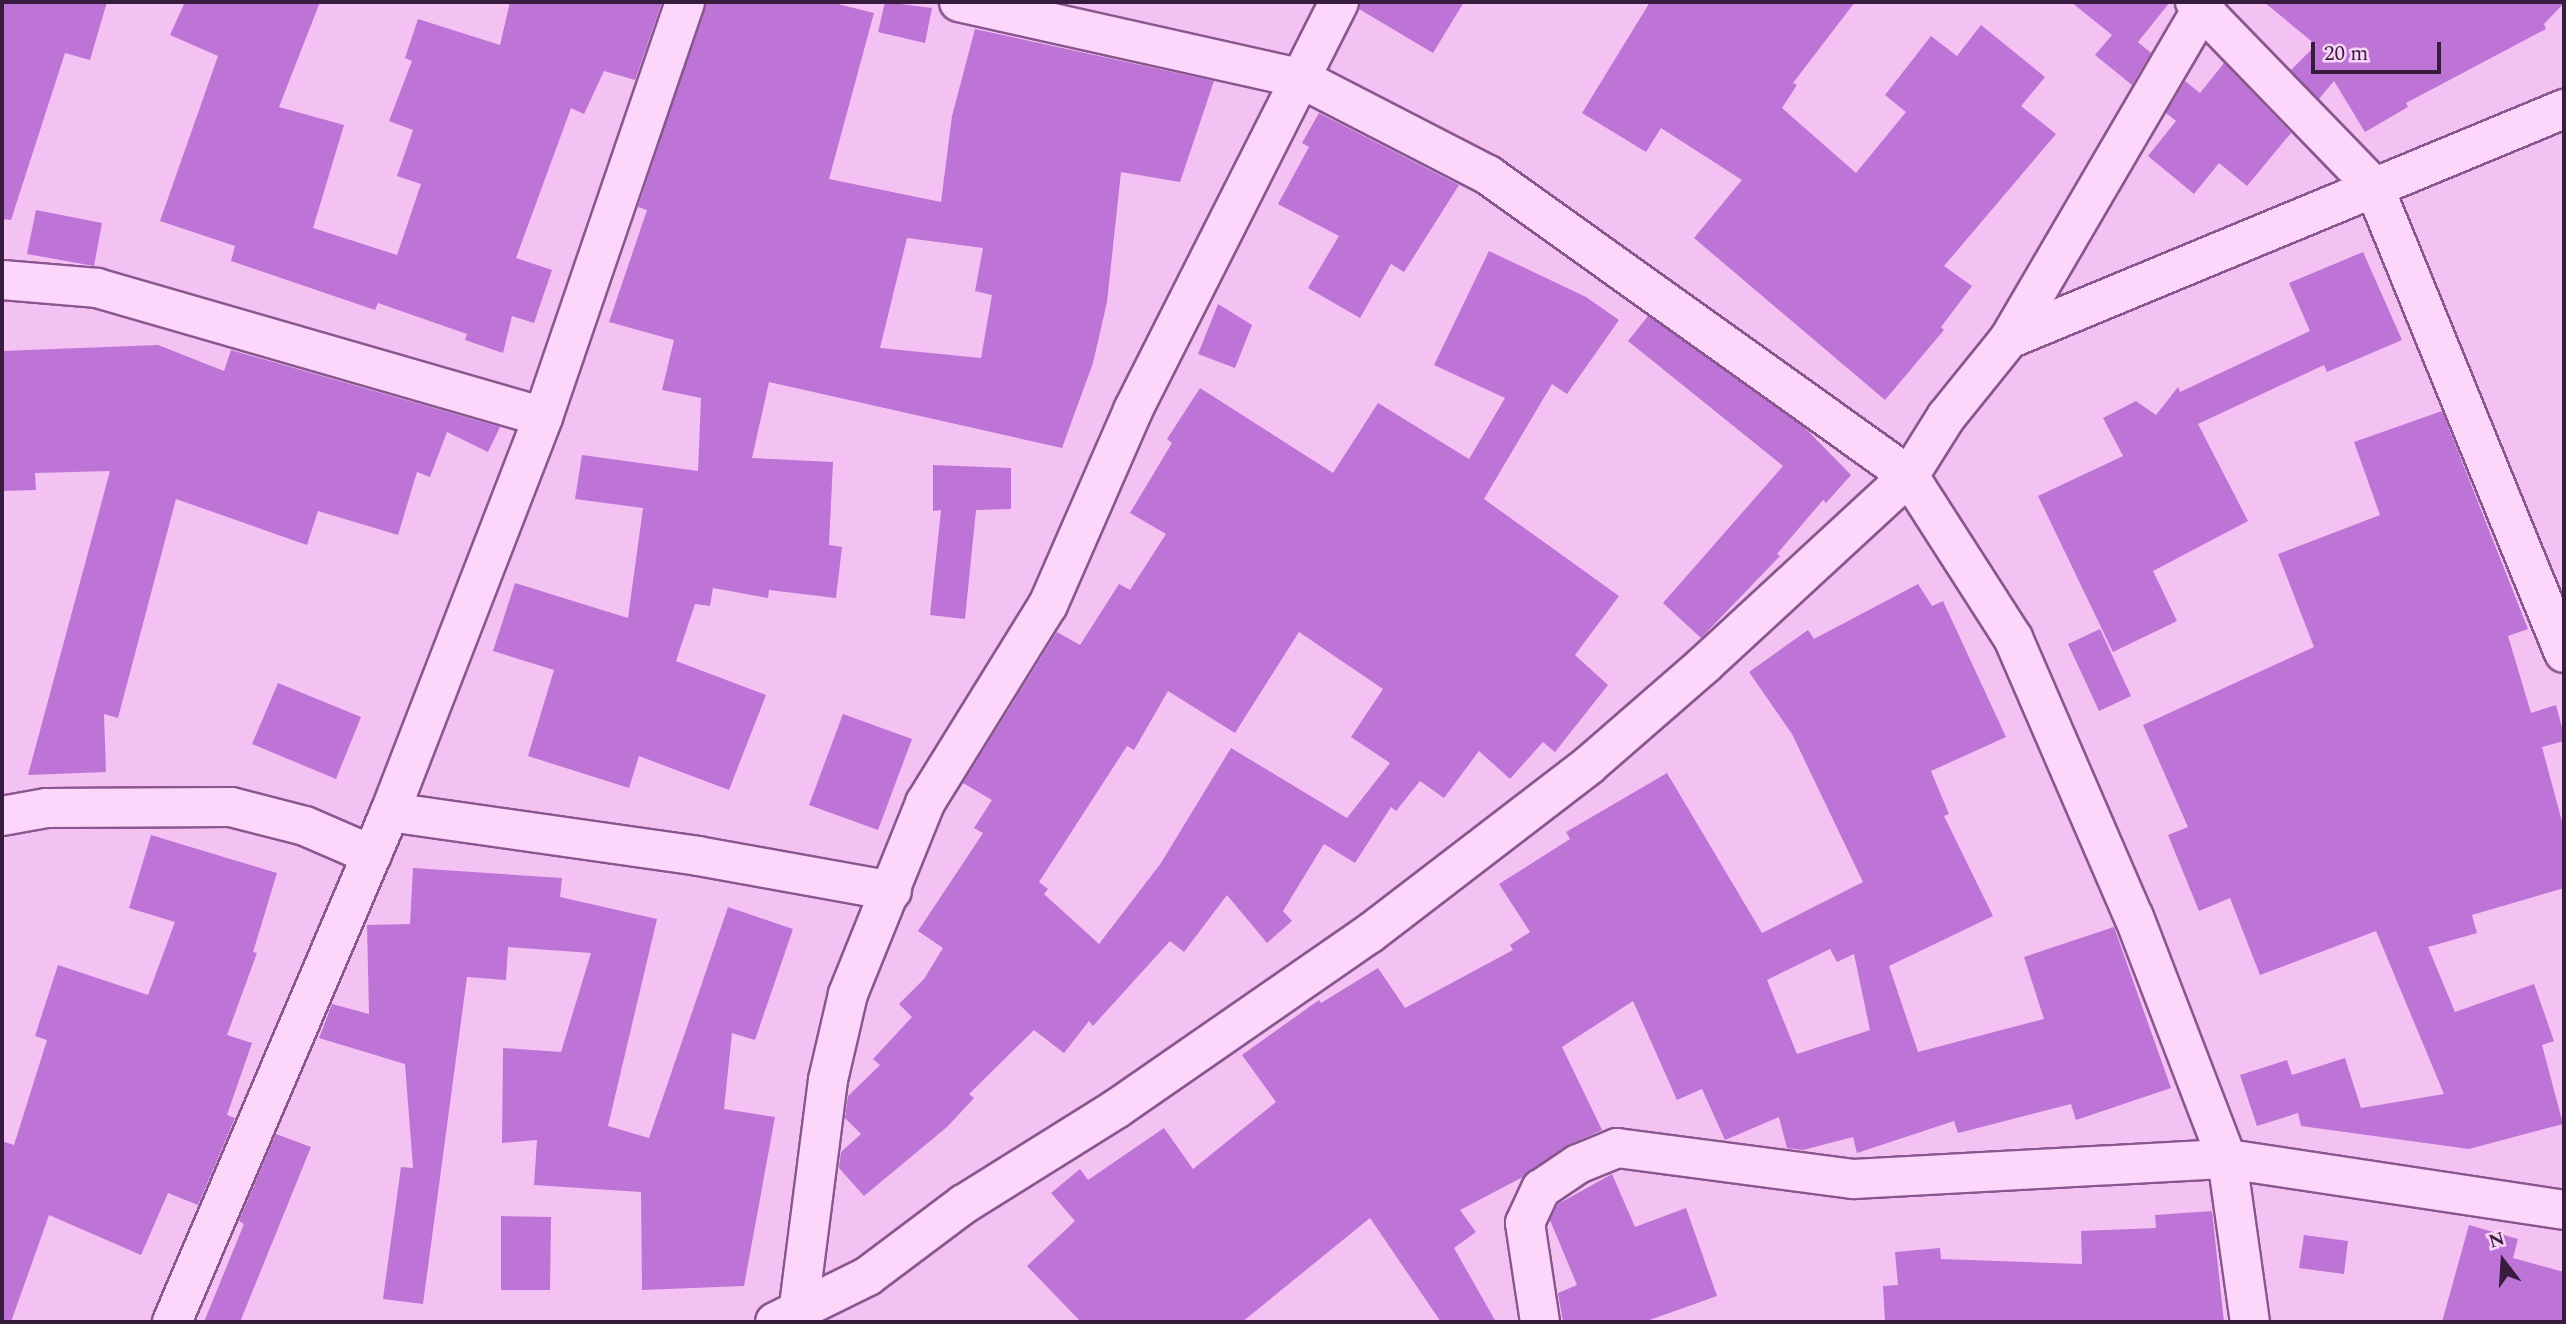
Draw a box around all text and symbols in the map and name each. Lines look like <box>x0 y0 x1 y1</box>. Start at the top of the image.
scale bar <box>2314 28 2444 72</box>
text: 20 m <box>2324 38 2368 70</box>
text: N <box>2485 1224 2508 1257</box>
north arrow <box>2468 1226 2538 1296</box>

